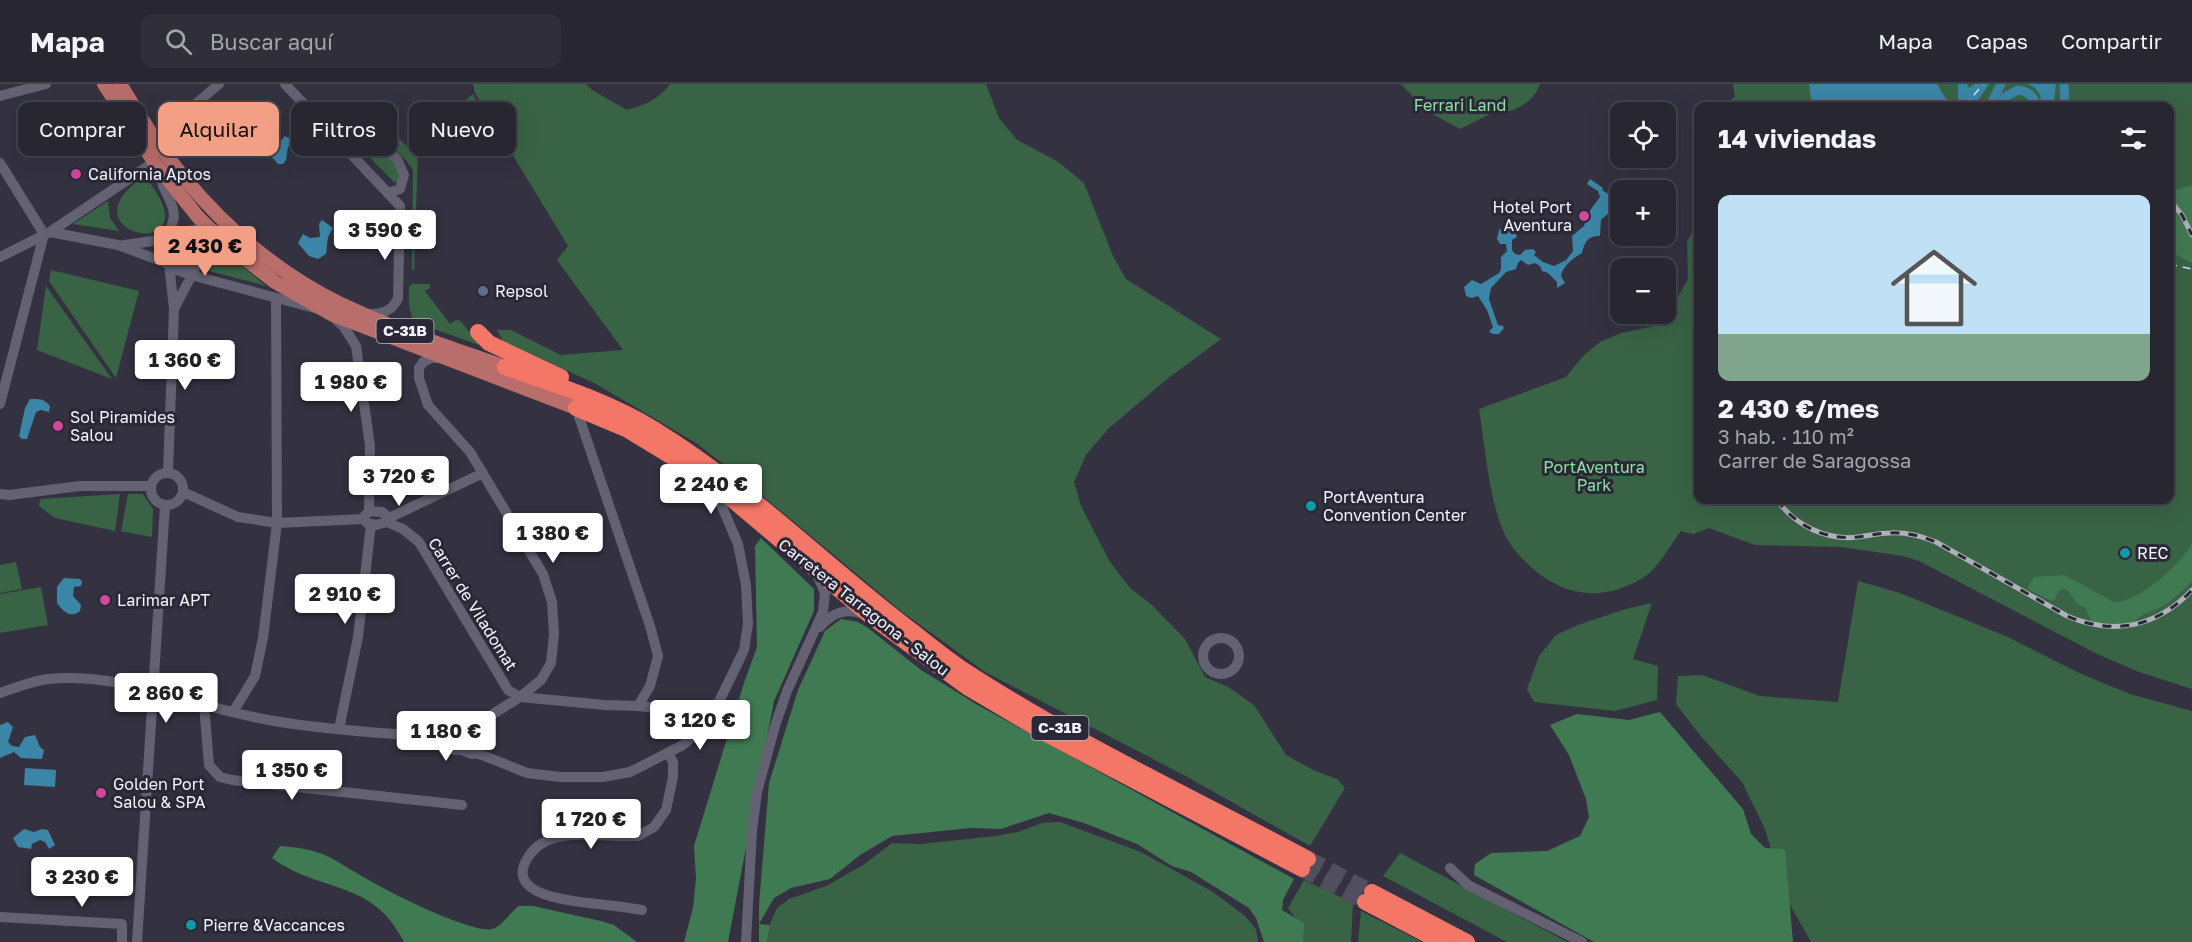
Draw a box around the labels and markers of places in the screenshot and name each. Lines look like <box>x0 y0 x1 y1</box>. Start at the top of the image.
place label: California Aptos <box>88 164 211 184</box>
marker: California Aptos <box>69 167 83 181</box>
place label: Hotel Port Aventura <box>1493 197 1572 235</box>
marker: Hotel Port Aventura <box>1577 209 1591 223</box>
pin: 3 590 € <box>330 210 440 261</box>
pin: 2 430 € <box>150 226 260 277</box>
place label: Repsol <box>495 281 548 301</box>
marker: Repsol <box>476 284 490 298</box>
pin: 1 360 € <box>130 340 240 391</box>
pin: 1 980 € <box>296 362 406 413</box>
place label: Sol Piramides Salou <box>70 407 175 445</box>
marker: Sol Piramides Salou <box>51 419 65 433</box>
pin: 3 720 € <box>344 456 454 507</box>
pin: 2 240 € <box>656 464 766 515</box>
place label: PortAventura Convention Center <box>1323 487 1467 525</box>
marker: PortAventura Convention Center <box>1304 499 1318 513</box>
pin: 1 380 € <box>498 513 608 564</box>
place label: REC <box>2137 543 2169 563</box>
marker: REC <box>2118 546 2132 560</box>
pin: 2 910 € <box>290 574 400 625</box>
place label: Larimar APT <box>117 590 210 610</box>
marker: Larimar APT <box>98 593 112 607</box>
pin: 2 860 € <box>111 673 221 724</box>
pin: 3 120 € <box>645 700 755 751</box>
pin: 1 180 € <box>391 711 501 762</box>
pin: 1 350 € <box>237 750 347 801</box>
place label: Golden Port Salou & SPA <box>113 774 206 812</box>
marker: Golden Port Salou & SPA <box>94 786 108 800</box>
pin: 1 720 € <box>536 799 646 850</box>
pin: 3 230 € <box>27 857 137 908</box>
place label: Pierre &Vaccances <box>203 915 345 935</box>
marker: Pierre &Vaccances <box>184 918 198 932</box>

